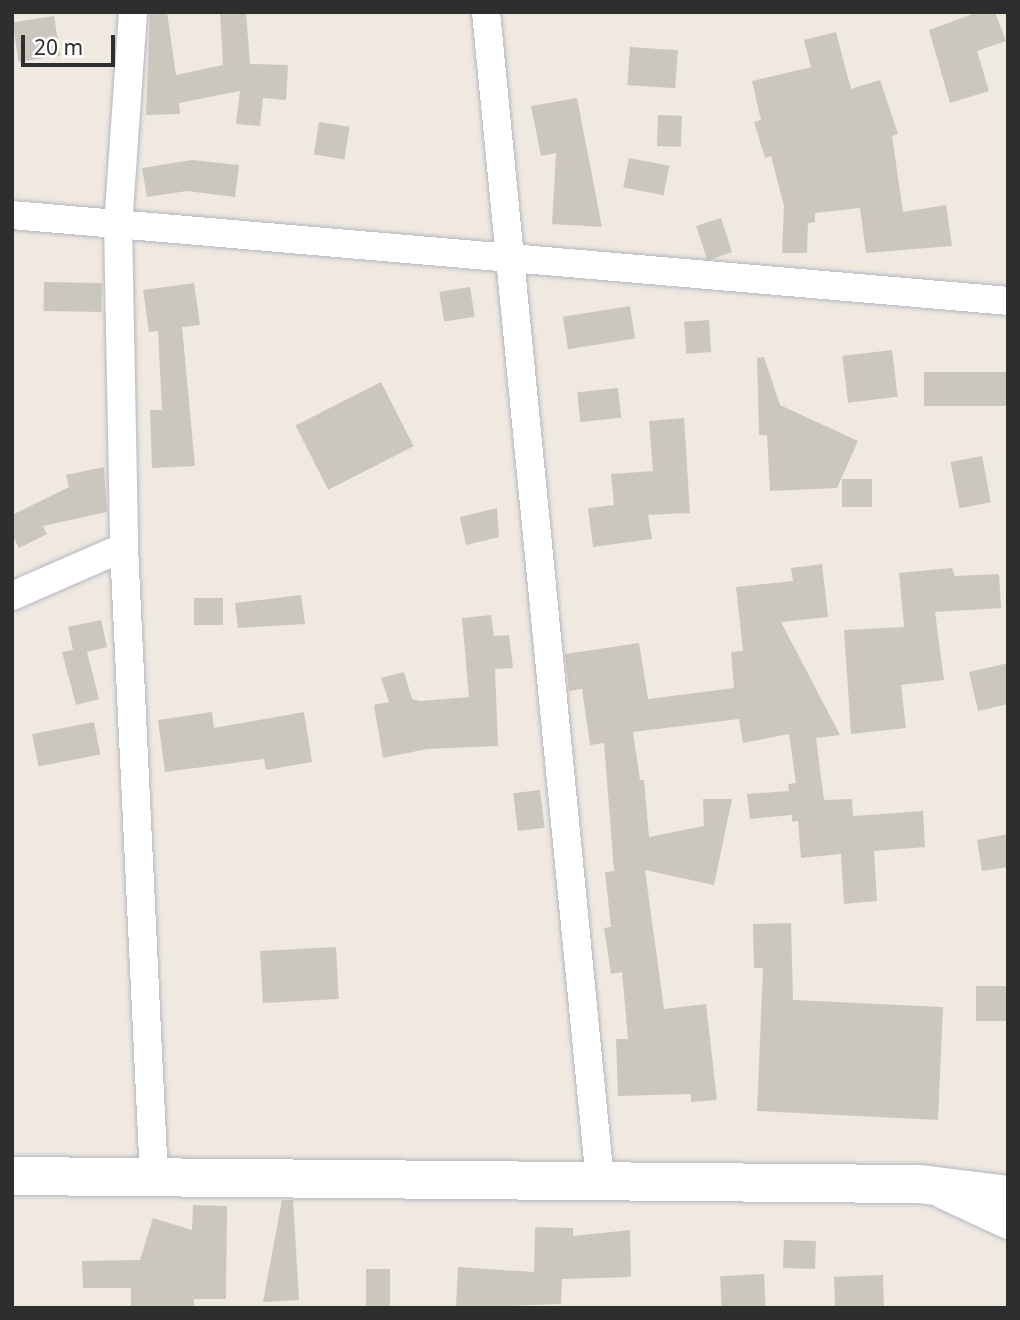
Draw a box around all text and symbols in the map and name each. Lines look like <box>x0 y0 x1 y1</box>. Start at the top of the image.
scale bar <box>24 21 119 65</box>
text: 20 m <box>34 33 83 61</box>

